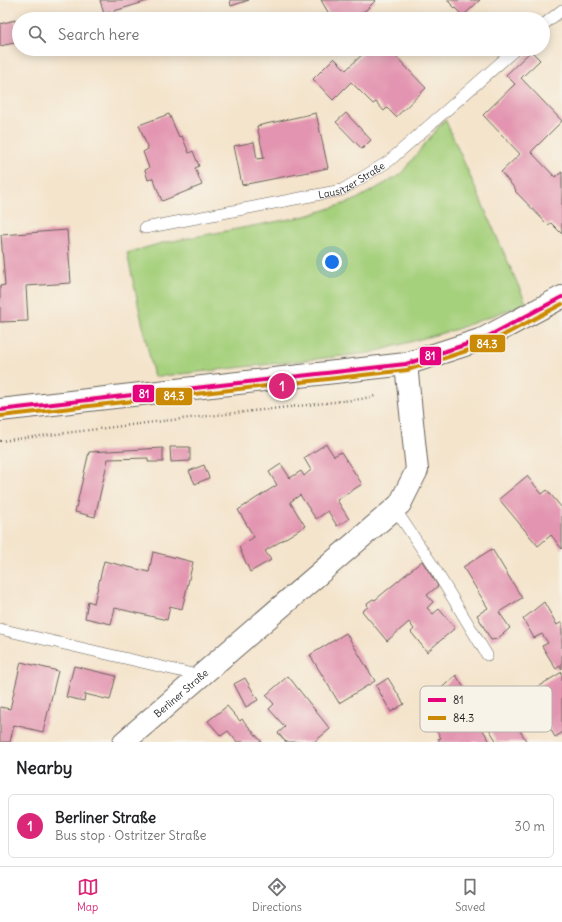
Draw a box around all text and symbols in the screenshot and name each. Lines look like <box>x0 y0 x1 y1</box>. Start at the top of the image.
search box <box>12 12 550 56</box>
icon: search <box>26 23 48 45</box>
text: Search here <box>58 25 139 44</box>
street label: Lausitzer Straße <box>317 159 387 201</box>
your location <box>322 252 342 272</box>
line badge: 84.3 <box>469 334 506 353</box>
text: 84.3 <box>476 337 498 351</box>
line badge: 81 <box>419 346 442 366</box>
text: 81 <box>425 349 435 363</box>
pin: 1 <box>269 371 295 401</box>
line badge: 81 <box>132 384 155 403</box>
text: 81 <box>139 387 149 401</box>
line badge: 84.3 <box>155 387 193 406</box>
text: 84.3 <box>163 389 185 403</box>
street label: Berliner Straße <box>151 666 211 720</box>
legend <box>420 686 552 732</box>
text: 81 <box>453 693 464 707</box>
text: 84.3 <box>453 711 474 725</box>
text: Nearby <box>16 757 72 779</box>
text: Berliner Straße <box>55 808 156 827</box>
text: 1 <box>27 818 33 835</box>
text: 30 m <box>515 818 545 835</box>
text: Bus stop · Ostritzer Straße <box>55 827 207 844</box>
tab: Map <box>77 876 99 914</box>
tab: Directions <box>252 876 302 914</box>
tab: Saved <box>455 876 485 914</box>

